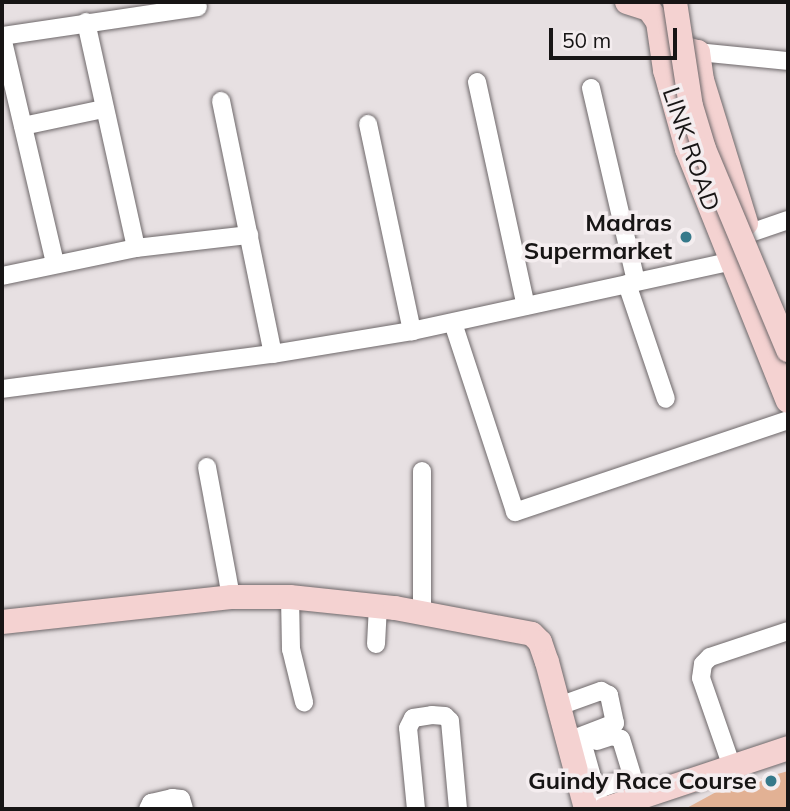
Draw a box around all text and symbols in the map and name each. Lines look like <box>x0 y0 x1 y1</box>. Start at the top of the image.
scale bar <box>552 14 680 58</box>
text: 50 m <box>562 27 611 53</box>
street label: LINK ROAD <box>656 83 726 215</box>
place label: Madras Supermarket <box>524 209 672 265</box>
marker: Madras Supermarket <box>678 229 694 245</box>
place label: Guindy Race Course <box>528 767 757 795</box>
marker: Guindy Race Course <box>763 773 779 789</box>

